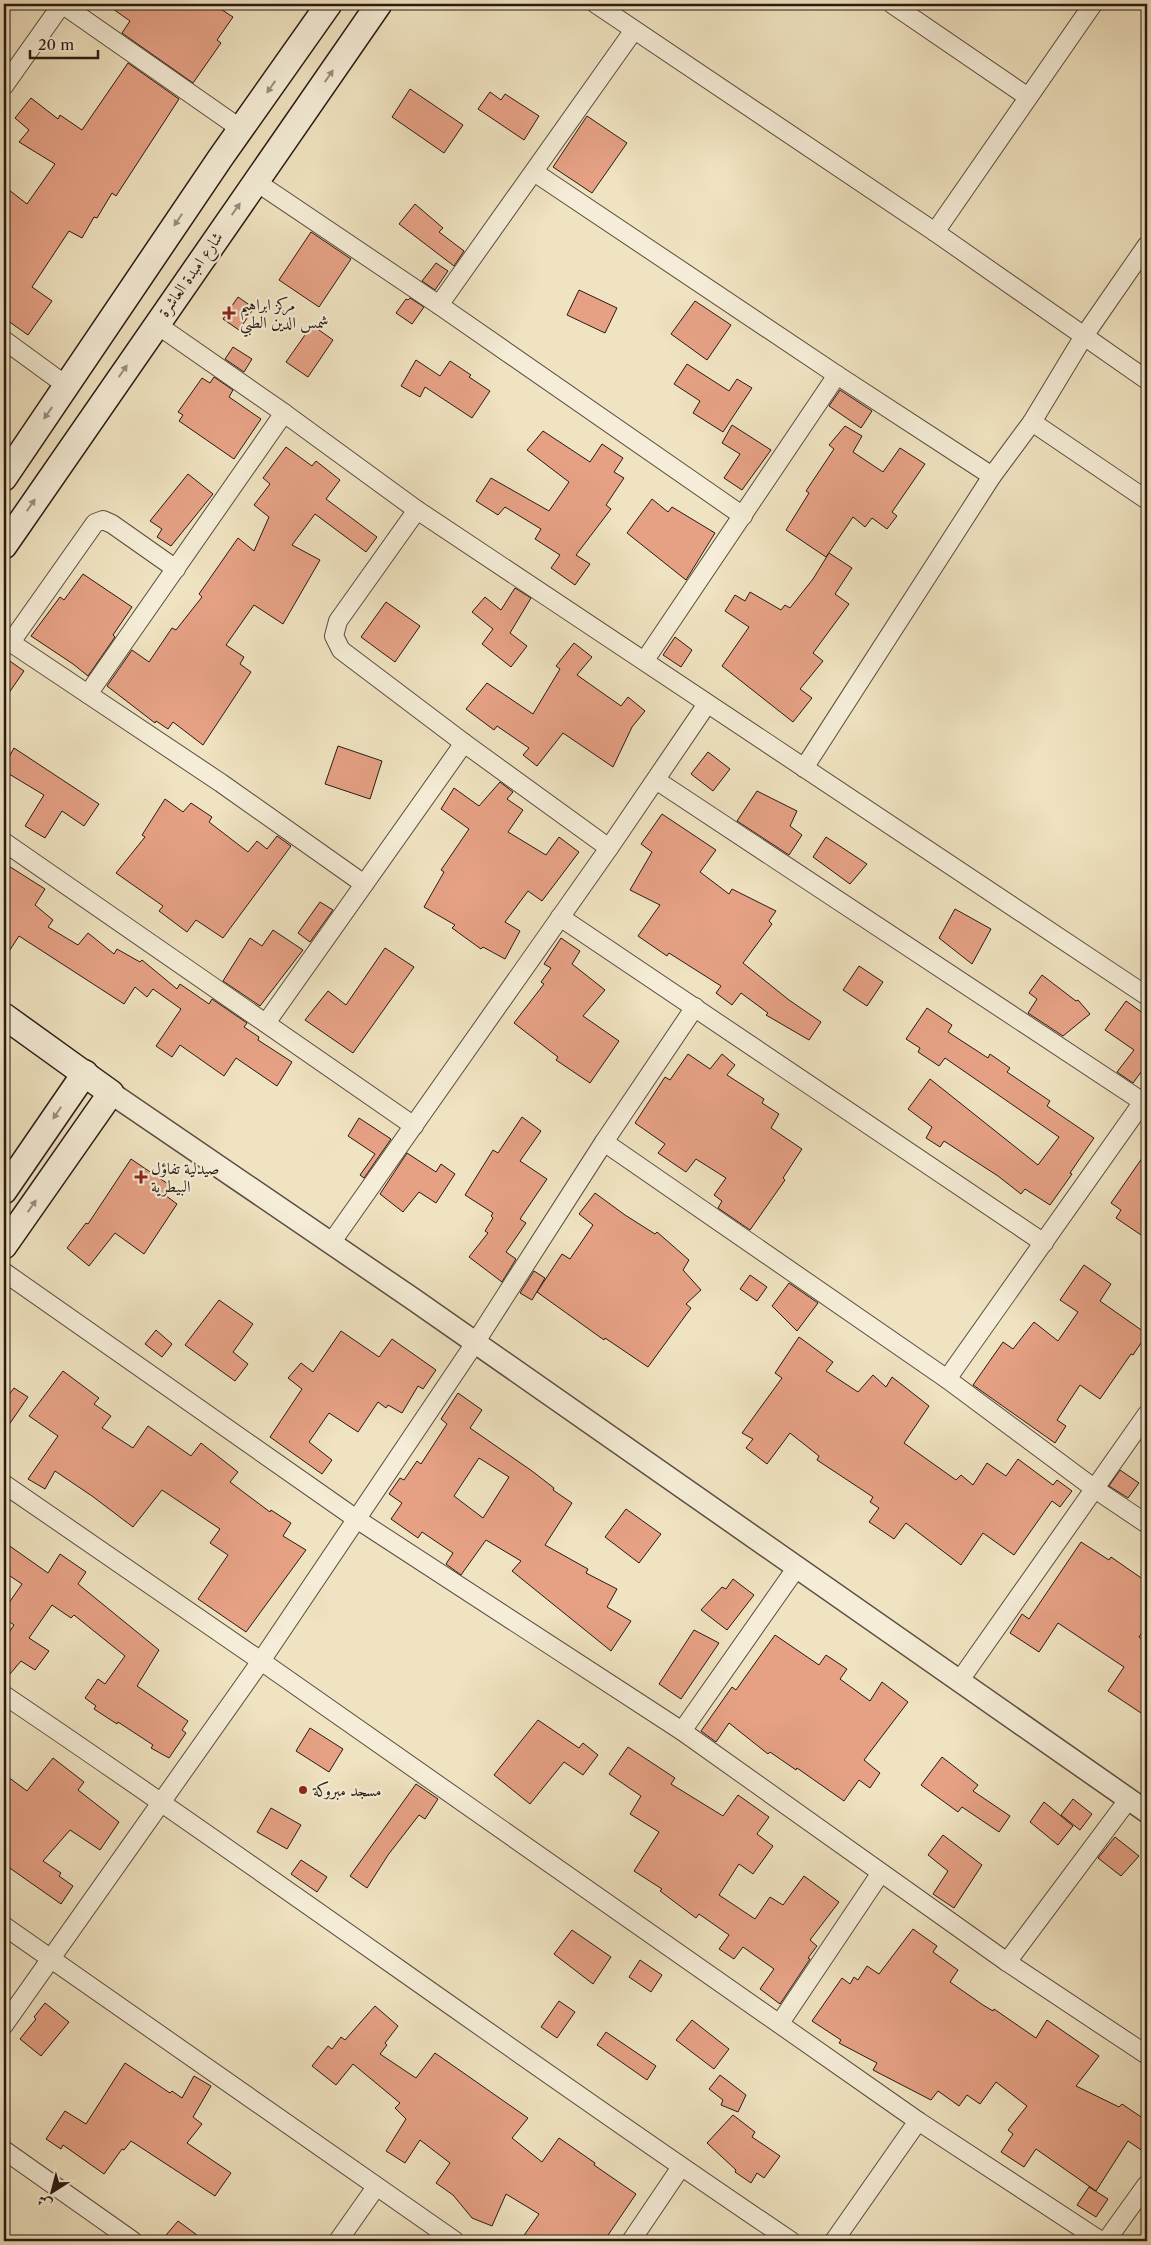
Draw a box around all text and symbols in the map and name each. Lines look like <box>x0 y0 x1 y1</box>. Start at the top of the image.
scale bar <box>30 28 98 60</box>
text: 20 m <box>38 35 74 54</box>
one-way arrow <box>324 69 334 83</box>
one-way arrow <box>266 80 276 94</box>
one-way arrow <box>231 202 241 216</box>
one-way arrow <box>173 214 183 227</box>
street label: شارع امبدة العاشرة <box>153 228 230 323</box>
place label: مركز ابراهيم شمس الدين الطبي <box>240 294 329 338</box>
marker: مركز ابراهيم شمس الدين الطبي <box>222 306 236 320</box>
one-way arrow <box>118 364 128 378</box>
one-way arrow <box>43 406 53 420</box>
one-way arrow <box>26 499 36 512</box>
one-way arrow <box>52 1106 62 1120</box>
place label: صيدلية تفاؤل البيطرية <box>151 1158 219 1197</box>
marker: صيدلية تفاؤل البيطرية <box>135 1171 147 1183</box>
one-way arrow <box>27 1199 37 1213</box>
place label: مسجد مبروكة <box>312 1780 382 1801</box>
marker: مسجد مبروكة <box>297 1784 309 1796</box>
north arrow <box>28 2168 78 2218</box>
text: ش <box>33 2191 55 2214</box>

